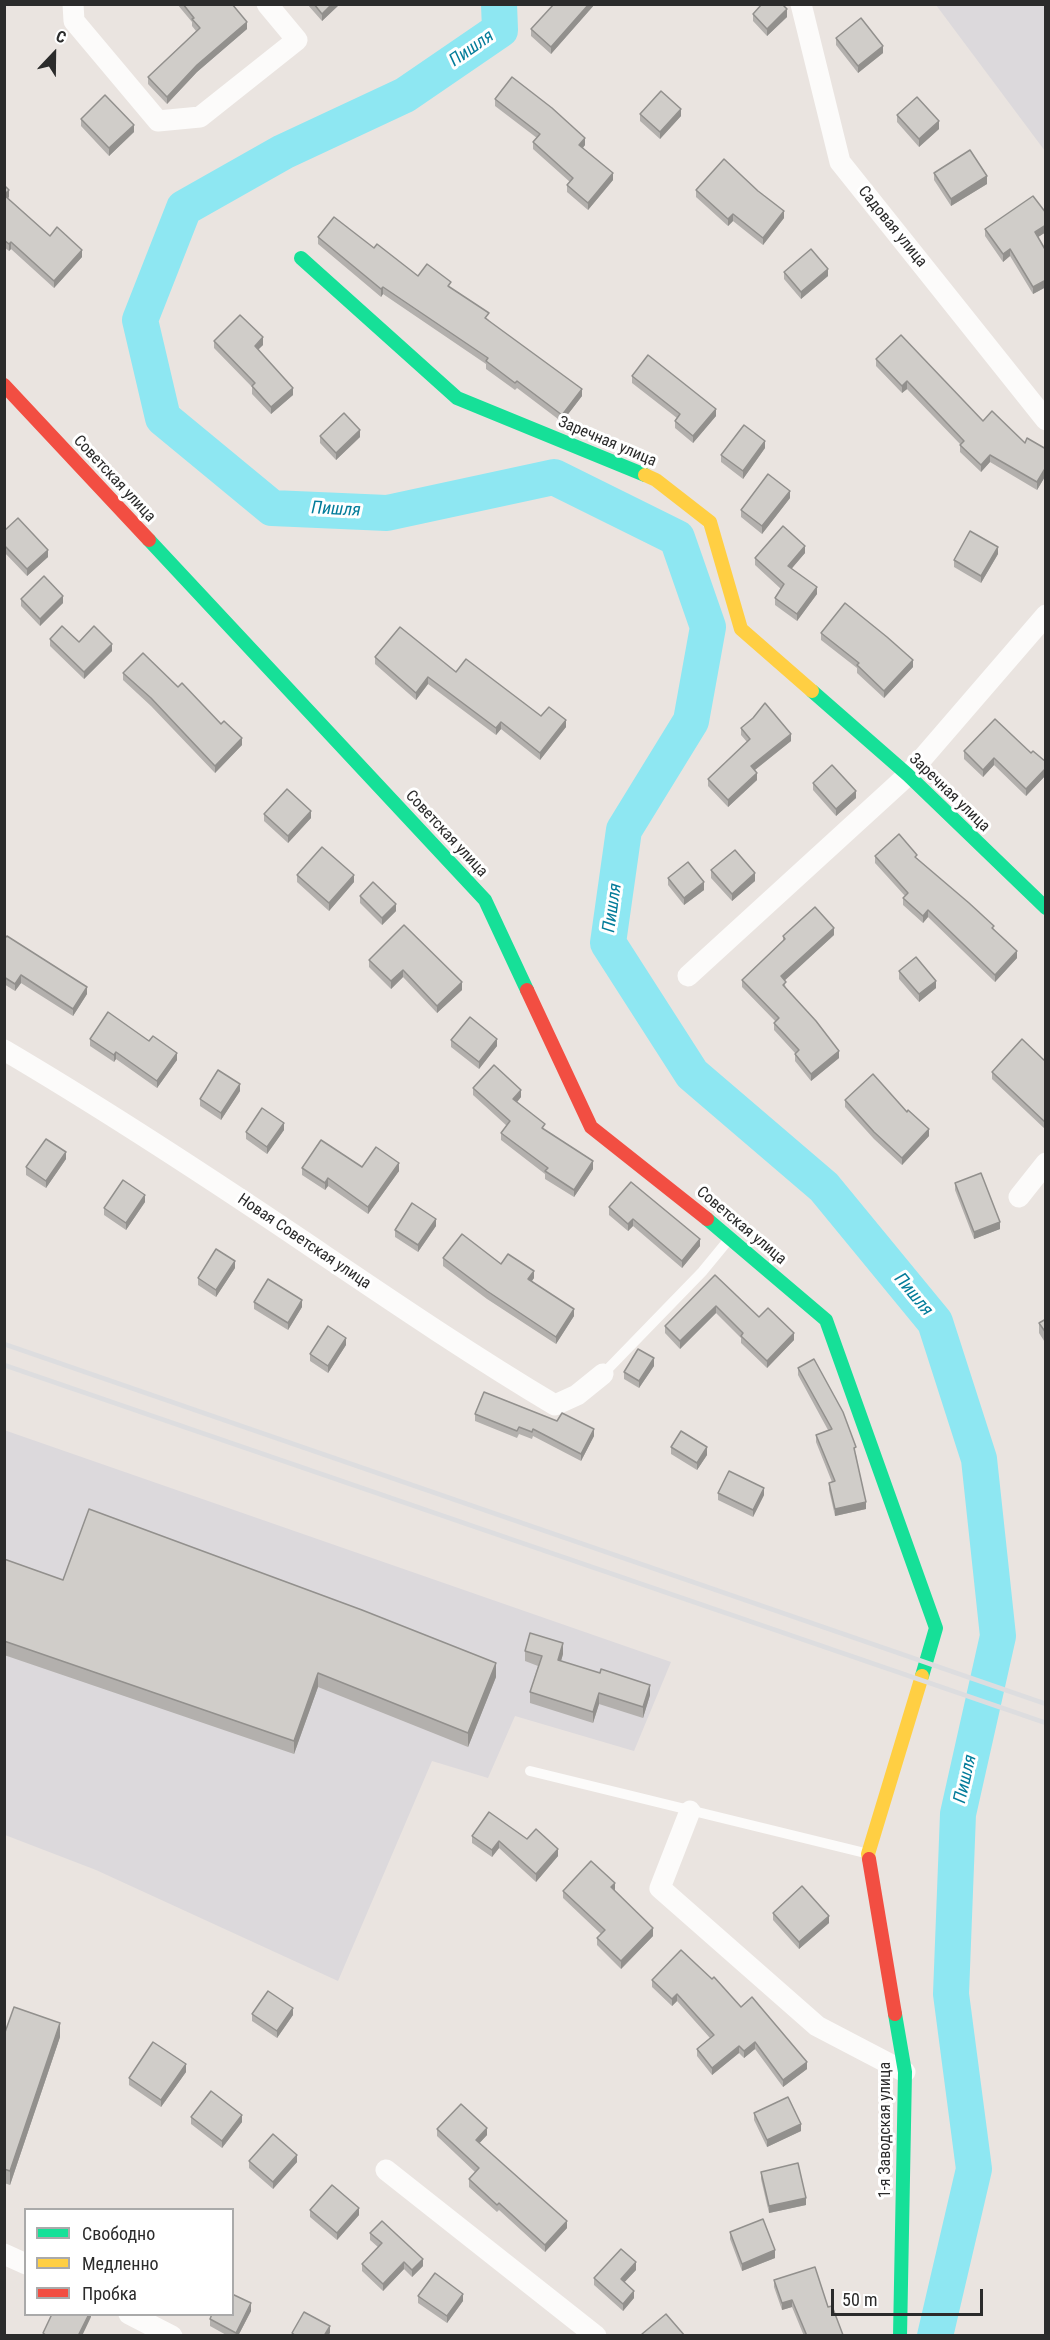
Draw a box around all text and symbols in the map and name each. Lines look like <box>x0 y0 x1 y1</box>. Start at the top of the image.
north arrow <box>24 24 84 84</box>
text: С <box>53 26 69 47</box>
water label: Пишля <box>446 26 498 72</box>
street label: Садовая улица <box>853 182 931 272</box>
street label: Заречная улица <box>555 413 659 471</box>
street label: Советская улица <box>69 432 159 526</box>
water label: Пишля <box>311 498 361 522</box>
street label: Заречная улица <box>905 750 993 836</box>
street label: Советская улица <box>401 787 491 881</box>
water label: Пишля <box>599 882 627 934</box>
street label: Советская улица <box>692 1183 790 1269</box>
street label: Новая Советская улица <box>234 1190 374 1294</box>
water label: Пишля <box>889 1269 937 1321</box>
water label: Пишля <box>950 1753 982 1805</box>
street label: 1-я Заводская улица <box>876 2062 896 2198</box>
legend <box>24 2208 234 2316</box>
text: Свободно <box>82 2223 155 2244</box>
text: Медленно <box>82 2253 159 2274</box>
scale bar <box>834 2277 986 2315</box>
text: Пробка <box>82 2283 137 2304</box>
text: 50 m <box>842 2289 877 2310</box>

